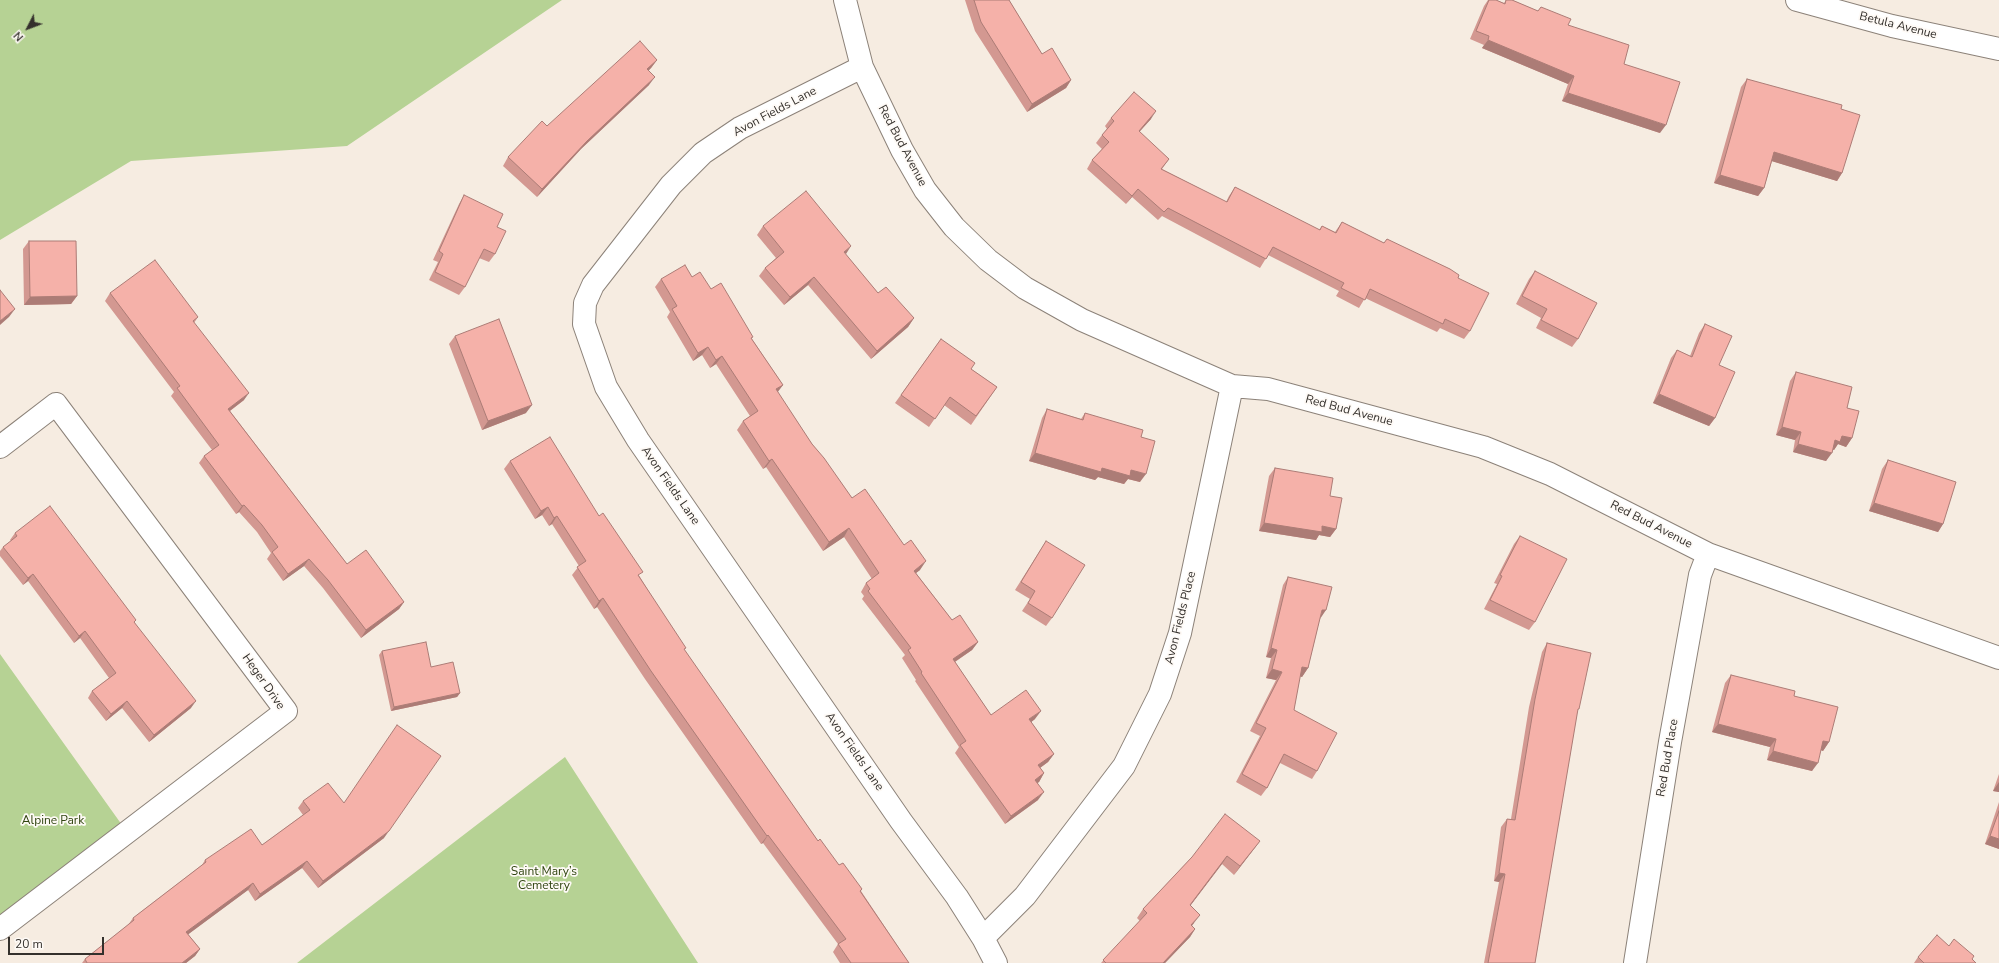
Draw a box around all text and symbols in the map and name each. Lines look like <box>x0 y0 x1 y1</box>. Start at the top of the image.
north arrow <box>8 8 48 48</box>
street label: Betula Avenue <box>1858 9 1938 43</box>
text: N <box>10 28 27 44</box>
street label: Avon Fields Lane <box>731 84 819 140</box>
street label: Red Bud Avenue <box>874 103 930 189</box>
street label: Red Bud Avenue <box>1304 392 1394 430</box>
street label: Avon Fields Lane <box>638 444 702 528</box>
street label: Red Bud Avenue <box>1608 498 1694 552</box>
street label: Avon Fields Place <box>1162 570 1200 666</box>
street label: Heger Drive <box>239 651 287 713</box>
street label: Avon Fields Lane <box>822 710 886 794</box>
street label: Red Bud Place <box>1654 718 1682 798</box>
park label: Alpine Park <box>22 814 84 828</box>
park label: Saint Mary’s Cemetery <box>511 865 577 893</box>
scale bar <box>10 929 106 955</box>
text: 20 m <box>15 936 43 952</box>

